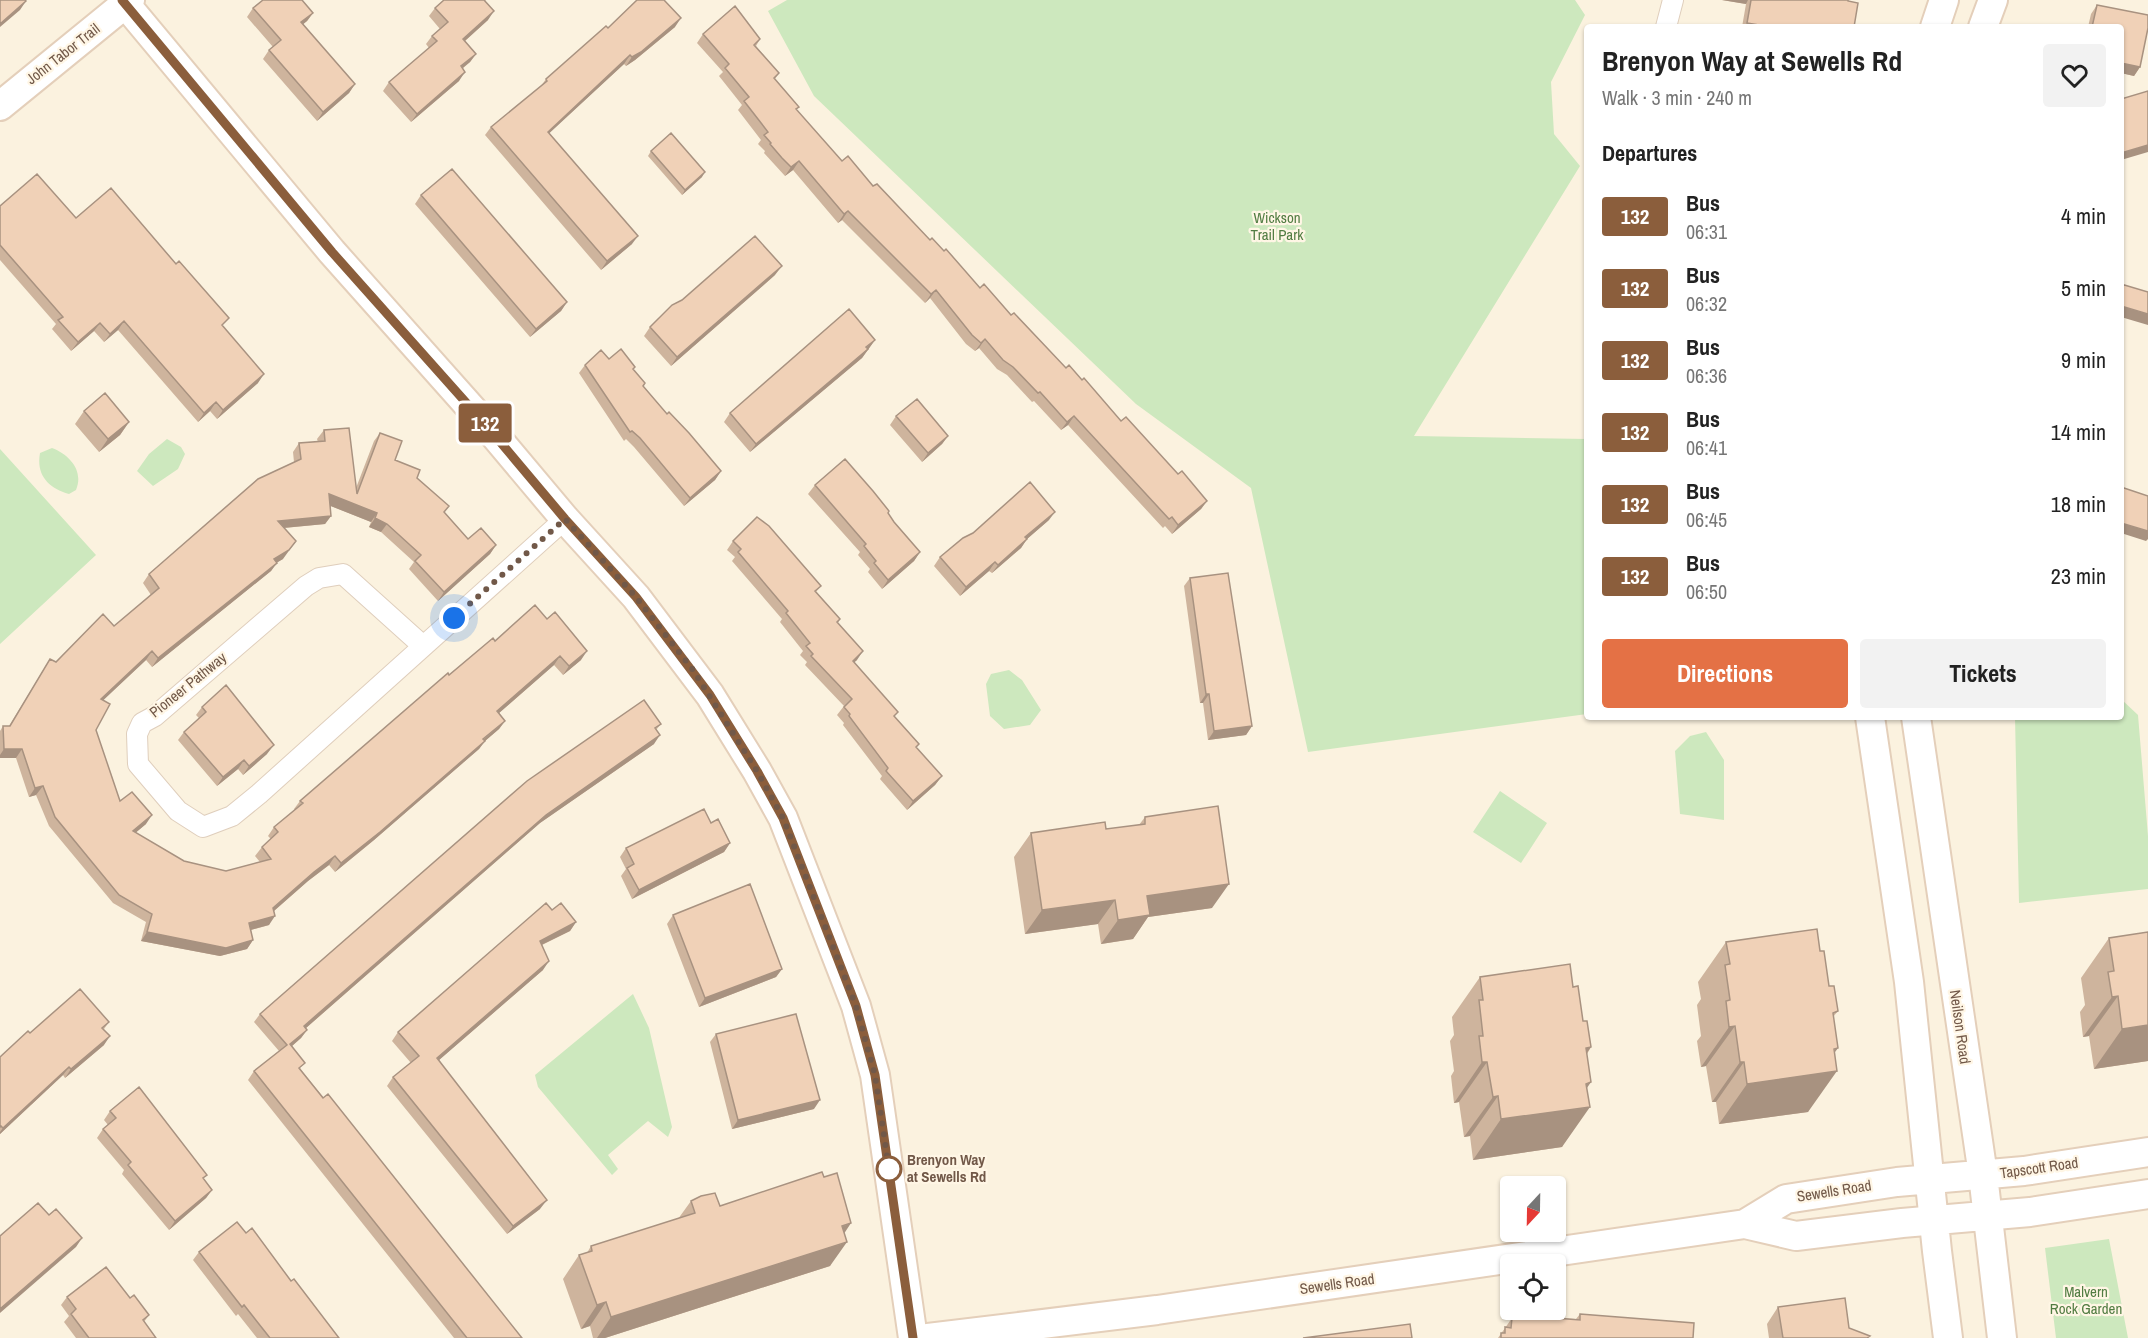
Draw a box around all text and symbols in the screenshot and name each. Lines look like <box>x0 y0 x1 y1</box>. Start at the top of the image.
street label: John Tabor Trail <box>21 18 104 89</box>
text: Brenyon Way at Sewells Rd <box>1602 42 1902 80</box>
button: heart <box>2043 44 2106 107</box>
text: Walk · 3 min · 240 m <box>1602 84 1752 111</box>
text: Departures <box>1602 138 1697 168</box>
text: Bus <box>1686 188 1720 218</box>
text: 4 min <box>2061 201 2106 231</box>
text: 132 <box>1621 202 1649 231</box>
park label: Wickson Trail Park <box>1251 207 1304 245</box>
text: 06:31 <box>1686 218 1727 245</box>
text: Bus <box>1686 260 1720 290</box>
text: 5 min <box>2061 273 2106 303</box>
text: 132 <box>1621 274 1649 303</box>
text: 06:32 <box>1686 290 1727 317</box>
text: Bus <box>1686 332 1720 362</box>
text: 9 min <box>2061 345 2106 375</box>
text: 132 <box>1621 346 1649 375</box>
text: 06:36 <box>1686 362 1727 389</box>
line badge: 132 <box>450 404 520 442</box>
text: Bus <box>1686 404 1720 434</box>
text: 132 <box>471 409 499 438</box>
text: 14 min <box>2051 417 2106 447</box>
text: 132 <box>1621 418 1649 447</box>
text: 06:41 <box>1686 434 1727 461</box>
text: Bus <box>1686 476 1720 506</box>
text: 18 min <box>2051 489 2106 519</box>
text: 132 <box>1621 490 1649 519</box>
text: 06:45 <box>1686 506 1727 533</box>
text: Bus <box>1686 548 1720 578</box>
text: 23 min <box>2051 561 2106 591</box>
text: 132 <box>1621 562 1649 591</box>
text: 06:50 <box>1686 578 1727 605</box>
your location <box>439 603 469 633</box>
button: Directions <box>1602 639 1848 708</box>
button: Tickets <box>1860 639 2106 708</box>
street label: Pioneer Pathway <box>145 646 231 722</box>
street label: Neilson Road <box>1945 989 1976 1065</box>
place label: Brenyon Way at Sewells Rd <box>907 1149 986 1187</box>
street label: Tapscott Road <box>1998 1152 2079 1183</box>
marker: Brenyon Way at Sewells Rd <box>876 1156 902 1182</box>
street label: Sewells Road <box>1795 1174 1873 1207</box>
north arrow <box>1500 1176 1566 1242</box>
map controls <box>1500 1176 1566 1320</box>
button: locate <box>1500 1254 1566 1320</box>
street label: Sewells Road <box>1298 1268 1376 1299</box>
park label: Malvern Rock Garden <box>2050 1281 2122 1319</box>

